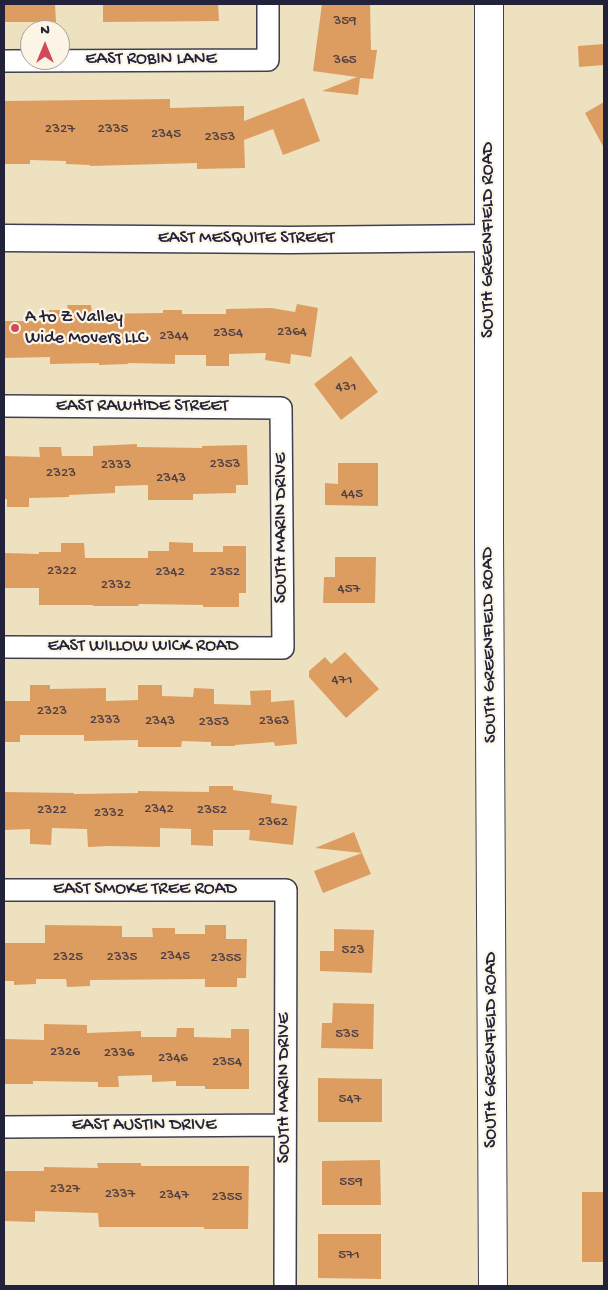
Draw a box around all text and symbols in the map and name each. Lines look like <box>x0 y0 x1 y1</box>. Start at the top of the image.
house number: 359 <box>333 13 357 31</box>
north arrow <box>20 20 70 70</box>
text: N <box>40 22 50 39</box>
street label: EAST ROBIN LANE <box>85 49 217 71</box>
house number: 365 <box>333 52 357 70</box>
house number: 2327 <box>45 121 75 139</box>
house number: 2335 <box>98 121 128 139</box>
house number: 2345 <box>151 126 181 144</box>
house number: 2353 <box>205 129 235 147</box>
street label: SOUTH GREENFIELD ROAD <box>478 142 500 338</box>
street label: EAST MESQUITE STREET <box>158 228 334 250</box>
place label: A to Z Valley Wide Movers LLC <box>25 307 148 350</box>
marker: A to Z Valley Wide Movers LLC <box>9 322 21 334</box>
house number: 2364 <box>277 324 307 342</box>
house number: 2354 <box>213 325 243 343</box>
house number: 2344 <box>159 328 189 346</box>
house number: 431 <box>336 379 356 397</box>
street label: EAST RAWHIDE STREET <box>56 396 228 418</box>
street label: SOUTH MARIN DRIVE <box>271 453 293 603</box>
house number: 2353 <box>210 456 240 474</box>
house number: 2333 <box>101 457 131 475</box>
house number: 2323 <box>46 465 76 483</box>
house number: 2343 <box>156 470 186 488</box>
house number: 445 <box>341 486 363 504</box>
street label: SOUTH GREENFIELD ROAD <box>477 547 503 743</box>
house number: 2322 <box>47 563 77 581</box>
house number: 2342 <box>155 564 185 582</box>
house number: 2352 <box>210 564 240 582</box>
house number: 2332 <box>101 577 131 595</box>
house number: 457 <box>338 581 360 599</box>
street label: EAST WILLOW WICK ROAD <box>48 636 238 658</box>
house number: 471 <box>332 672 352 690</box>
house number: 2323 <box>37 703 67 721</box>
house number: 2333 <box>90 712 120 730</box>
house number: 2343 <box>145 713 175 731</box>
house number: 2363 <box>259 713 289 731</box>
house number: 2353 <box>199 714 229 732</box>
house number: 2342 <box>144 801 174 819</box>
house number: 2322 <box>37 802 67 820</box>
house number: 2352 <box>197 802 227 820</box>
house number: 2332 <box>94 805 124 823</box>
house number: 2362 <box>258 814 288 832</box>
street label: EAST SMOKE TREE ROAD <box>53 879 237 901</box>
house number: 523 <box>341 942 365 960</box>
house number: 2345 <box>160 948 190 966</box>
house number: 2325 <box>53 949 83 967</box>
house number: 2335 <box>107 949 137 967</box>
house number: 2355 <box>211 950 241 968</box>
street label: SOUTH GREENFIELD ROAD <box>481 952 503 1148</box>
street label: SOUTH MARIN DRIVE <box>274 1013 296 1163</box>
house number: 535 <box>335 1026 359 1044</box>
house number: 2326 <box>50 1044 80 1062</box>
house number: 2336 <box>104 1045 134 1063</box>
house number: 2346 <box>158 1050 188 1068</box>
house number: 2354 <box>212 1054 242 1072</box>
house number: 547 <box>339 1091 361 1109</box>
street label: EAST AUSTIN DRIVE <box>72 1115 216 1137</box>
house number: 559 <box>339 1174 363 1192</box>
house number: 2327 <box>50 1181 80 1199</box>
house number: 2337 <box>105 1186 135 1204</box>
house number: 2347 <box>159 1187 189 1205</box>
house number: 2355 <box>212 1189 242 1207</box>
house number: 571 <box>338 1247 360 1265</box>

